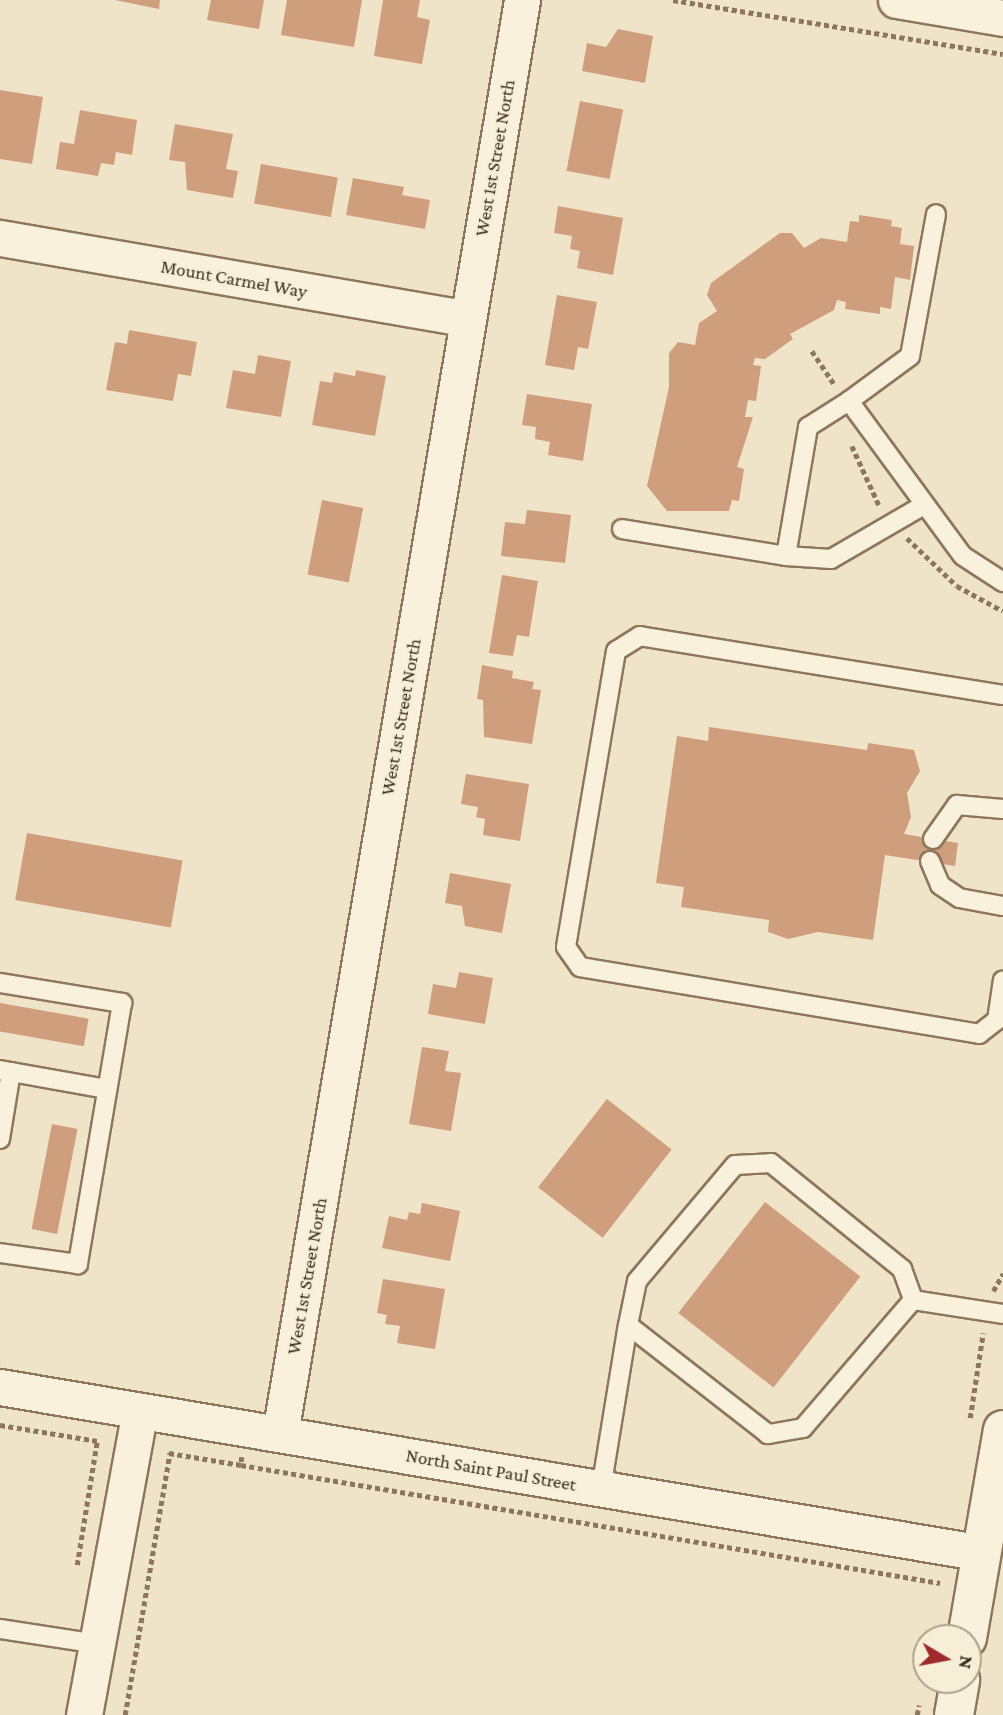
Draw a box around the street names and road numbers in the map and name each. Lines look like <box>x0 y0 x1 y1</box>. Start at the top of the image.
street label: West 1st Street North <box>470 78 520 238</box>
street label: Mount Carmel Way <box>159 255 309 303</box>
street label: West 1st Street North <box>376 637 426 797</box>
street label: West 1st Street North <box>282 1196 332 1356</box>
street label: North Saint Paul Street <box>404 1444 578 1496</box>

